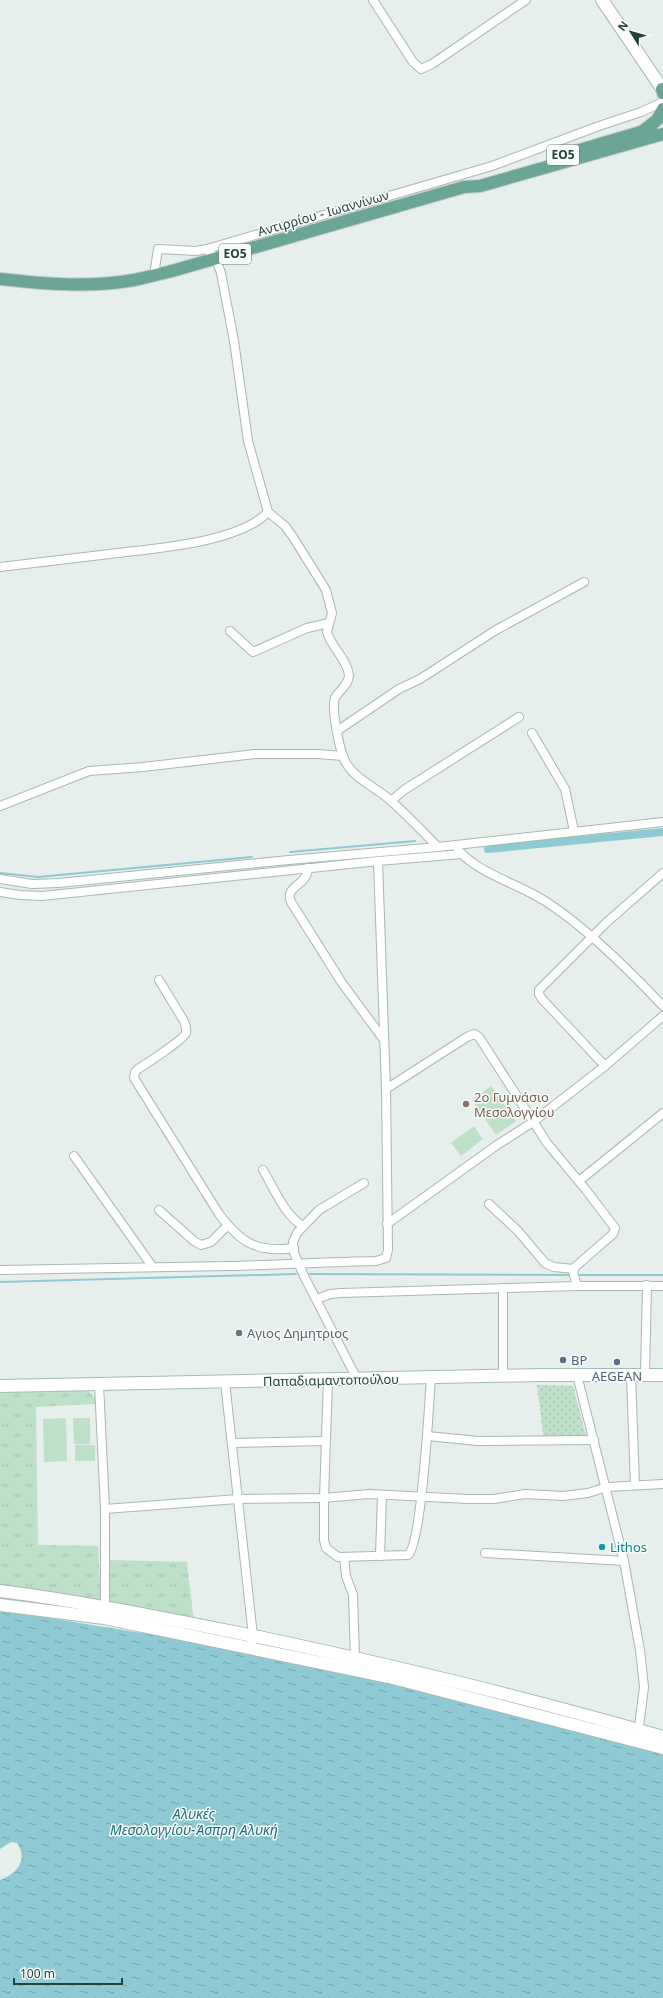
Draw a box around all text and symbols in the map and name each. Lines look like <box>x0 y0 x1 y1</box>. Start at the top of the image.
north arrow <box>611 12 651 52</box>
text: N <box>614 18 631 34</box>
road number: ΕΟ5 <box>547 145 579 165</box>
street label: Αντιρρίου - Ιωαννίνων <box>255 186 391 240</box>
road number: ΕΟ5 <box>219 244 251 264</box>
place label: 2ο Γυμνάσιο Μεσολογγίου <box>474 1088 554 1121</box>
marker: 2ο Γυμνάσιο Μεσολογγίου <box>461 1099 471 1109</box>
place label: Αγιος Δημητριος <box>247 1324 348 1342</box>
marker: Αγιος Δημητριος <box>234 1328 244 1338</box>
place label: BP <box>571 1351 587 1369</box>
marker: BP <box>558 1355 568 1365</box>
marker: AEGEAN <box>612 1357 622 1367</box>
place label: AEGEAN <box>592 1367 642 1385</box>
street label: Παπαδιαμαντοπούλου <box>263 1370 399 1390</box>
place label: Lithos <box>610 1538 647 1556</box>
marker: Lithos <box>597 1542 607 1552</box>
water label: Αλυκές Μεσολογγίου-Άσπρη Αλυκή <box>110 1804 278 1839</box>
scale bar <box>14 1960 122 1986</box>
text: 100 m <box>20 1965 55 1982</box>

